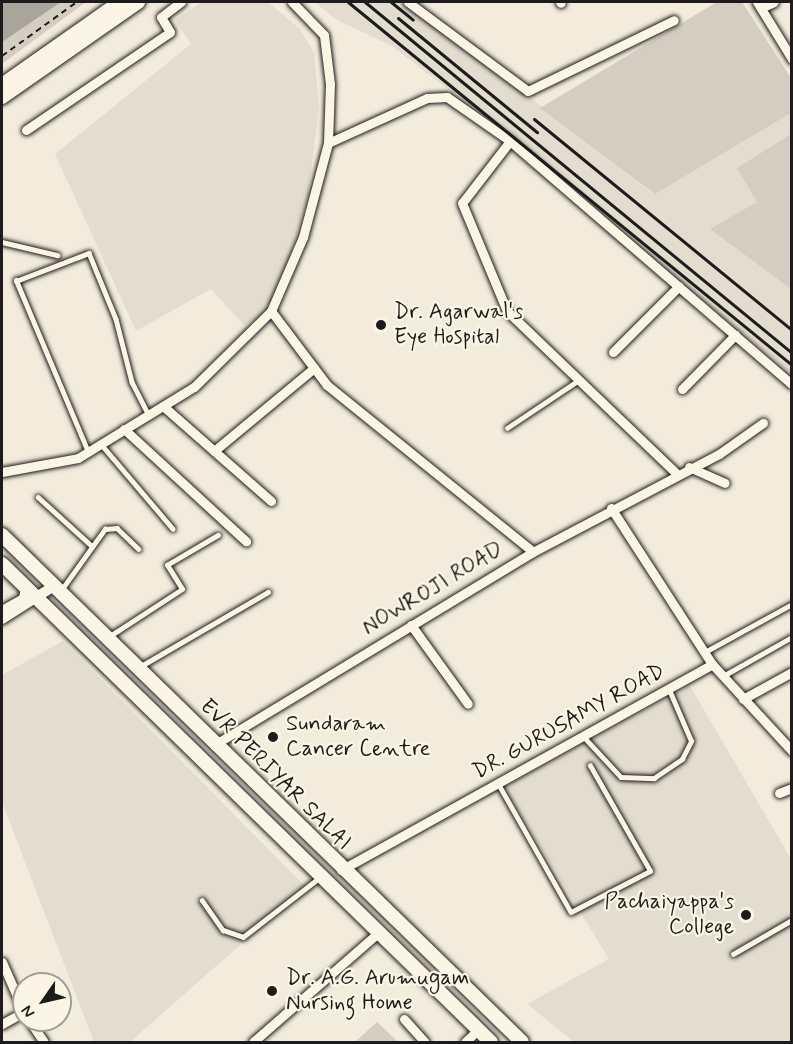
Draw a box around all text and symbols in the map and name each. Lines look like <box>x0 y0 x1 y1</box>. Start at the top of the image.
place label: Dr. Agarwal's Eye Hospital <box>394 299 523 350</box>
marker: Dr. Agarwal's Eye Hospital <box>372 316 390 334</box>
street label: NOWROJI ROAD <box>358 537 508 641</box>
street label: DR. GURUSAMY ROAD <box>470 659 668 785</box>
street label: EVR PERIYAR SALAI <box>195 695 355 855</box>
place label: Sundaram Cancer Centre <box>286 711 427 762</box>
marker: Sundaram Cancer Centre <box>264 728 282 746</box>
place label: Pachaiyappa's College <box>605 889 734 940</box>
marker: Pachaiyappa's College <box>739 908 753 922</box>
place label: Dr. A.G. Arumugam Nursing Home <box>286 965 469 1016</box>
north arrow <box>12 972 72 1032</box>
marker: Dr. A.G. Arumugam Nursing Home <box>263 982 281 1000</box>
text: N <box>17 1001 40 1022</box>

